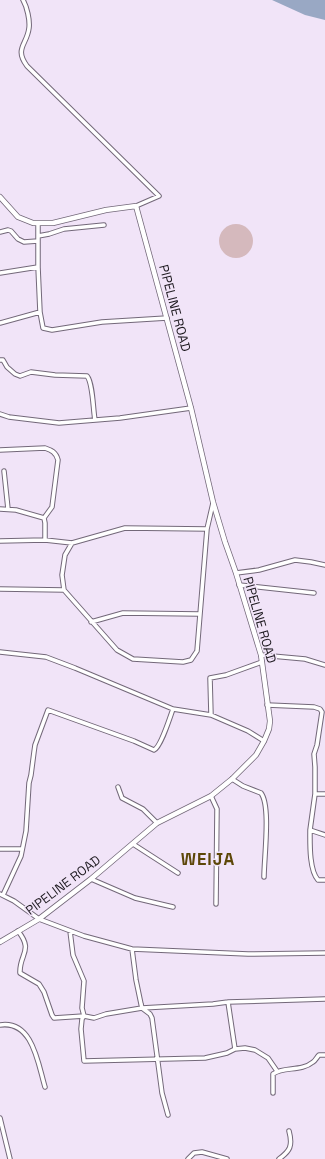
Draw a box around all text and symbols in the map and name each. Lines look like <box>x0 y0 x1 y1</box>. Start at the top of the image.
street label: PIPELINE ROAD <box>155 263 195 353</box>
street label: PIPELINE ROAD <box>240 575 280 665</box>
district label: WEIJA <box>181 848 235 870</box>
street label: PIPELINE ROAD <box>22 851 104 919</box>

